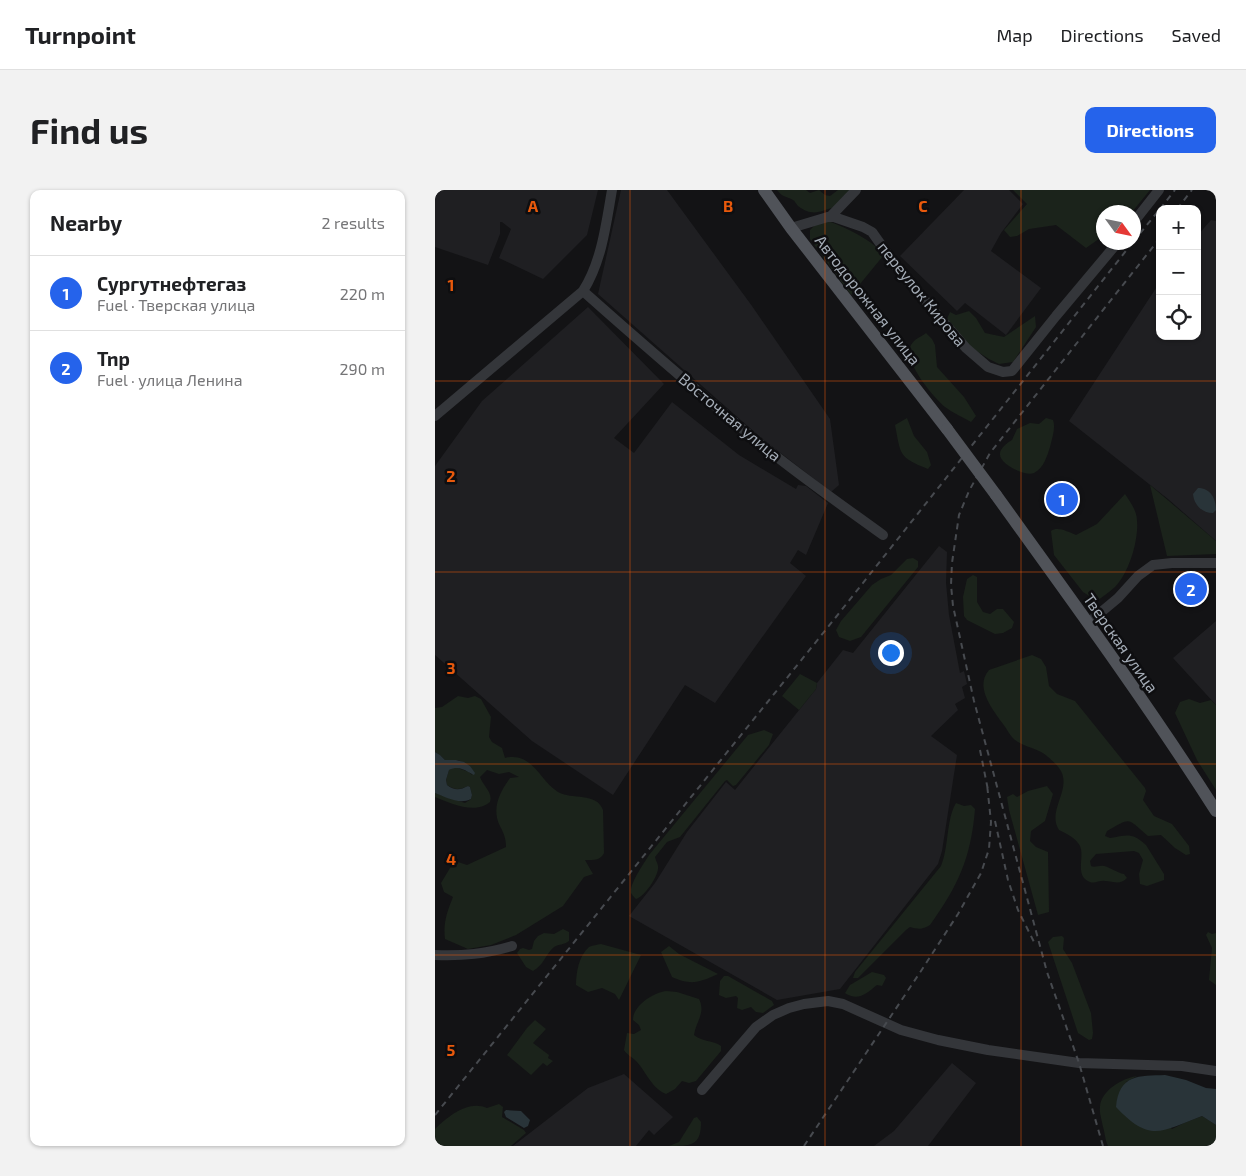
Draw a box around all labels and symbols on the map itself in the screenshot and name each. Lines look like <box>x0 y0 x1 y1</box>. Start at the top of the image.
text: A <box>528 196 539 215</box>
text: B <box>723 196 733 215</box>
text: C <box>918 196 928 215</box>
north arrow <box>1096 205 1141 250</box>
street label: Автодорожная улица <box>811 231 925 369</box>
street label: переулок Кирова <box>874 238 970 350</box>
text: 1 <box>448 275 454 294</box>
street label: Восточная улица <box>675 368 785 466</box>
text: 2 <box>446 466 456 485</box>
pin: 1 <box>1046 480 1078 518</box>
pin: 2 <box>1175 570 1207 608</box>
street label: Тверская улица <box>1079 589 1163 697</box>
your location <box>878 640 904 666</box>
text: 3 <box>446 658 456 677</box>
text: 4 <box>446 849 456 868</box>
text: 5 <box>447 1040 456 1059</box>

